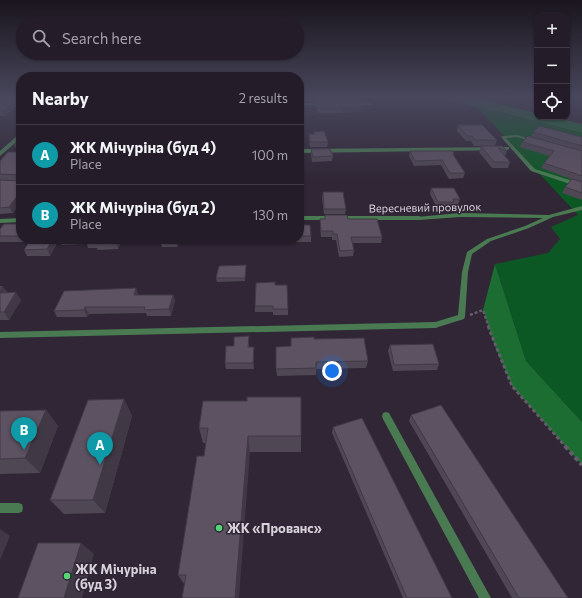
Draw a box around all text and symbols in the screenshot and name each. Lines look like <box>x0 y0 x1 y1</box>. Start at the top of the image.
map controls <box>534 12 570 120</box>
button: + <box>534 12 570 48</box>
search box <box>16 16 304 60</box>
icon: search <box>30 27 52 49</box>
text: Search here <box>62 29 141 47</box>
button: − <box>534 48 570 84</box>
button: locate <box>534 84 570 120</box>
text: Nearby <box>32 88 89 109</box>
text: 2 results <box>239 90 288 106</box>
text: ЖК Мічуріна (буд 4) <box>70 138 216 156</box>
text: A <box>40 147 50 163</box>
text: 100 m <box>252 147 288 163</box>
text: Place <box>70 156 102 172</box>
text: ЖК Мічуріна (буд 2) <box>70 198 216 216</box>
street label: Вересневий провулок <box>369 200 481 214</box>
text: B <box>41 207 49 223</box>
text: 130 m <box>253 207 288 223</box>
text: Place <box>70 216 102 232</box>
your location <box>322 361 342 381</box>
pin: B <box>11 417 37 450</box>
pin: A <box>87 432 113 465</box>
place label: ЖК «Прованс» <box>227 520 323 536</box>
marker: ЖК «Прованс» <box>214 523 224 533</box>
place label: ЖК Мічуріна (буд 3) <box>75 561 157 592</box>
marker: ЖК Мічуріна (буд 3) <box>62 571 72 581</box>

